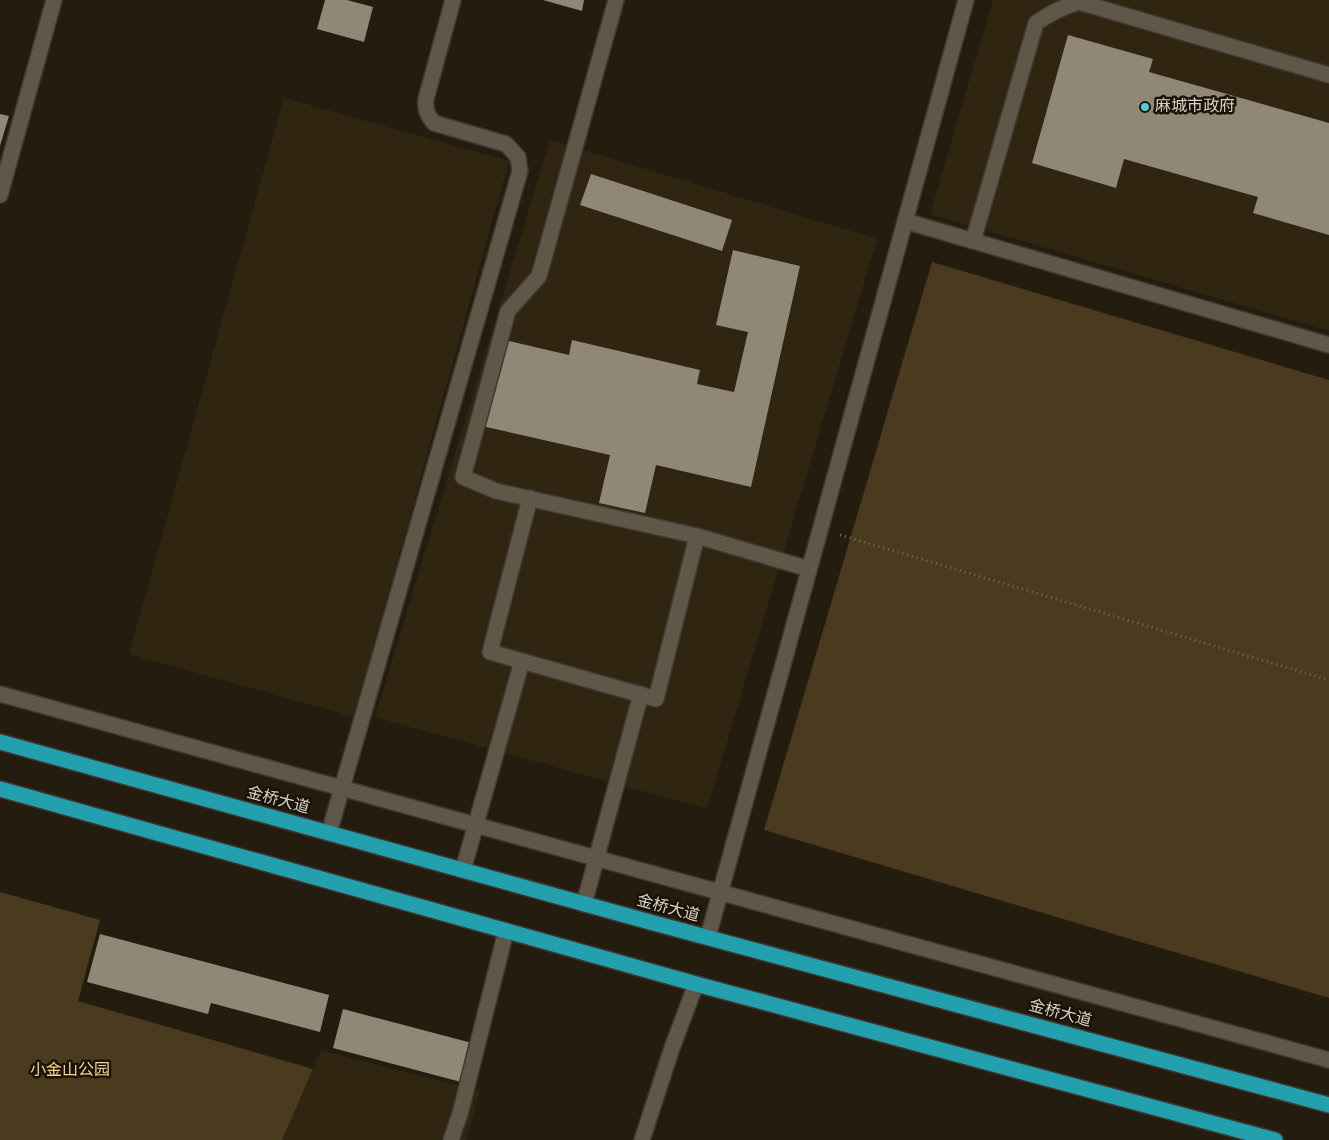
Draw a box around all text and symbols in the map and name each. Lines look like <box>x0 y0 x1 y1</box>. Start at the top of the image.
place label: 麻城市政府 <box>1155 97 1235 117</box>
marker: 麻城市政府 <box>1139 101 1151 113</box>
street label: 金桥大道 <box>244 783 312 819</box>
street label: 金桥大道 <box>634 891 702 927</box>
street label: 金桥大道 <box>1026 996 1094 1032</box>
park label: 小金山公园 <box>30 1061 110 1081</box>

